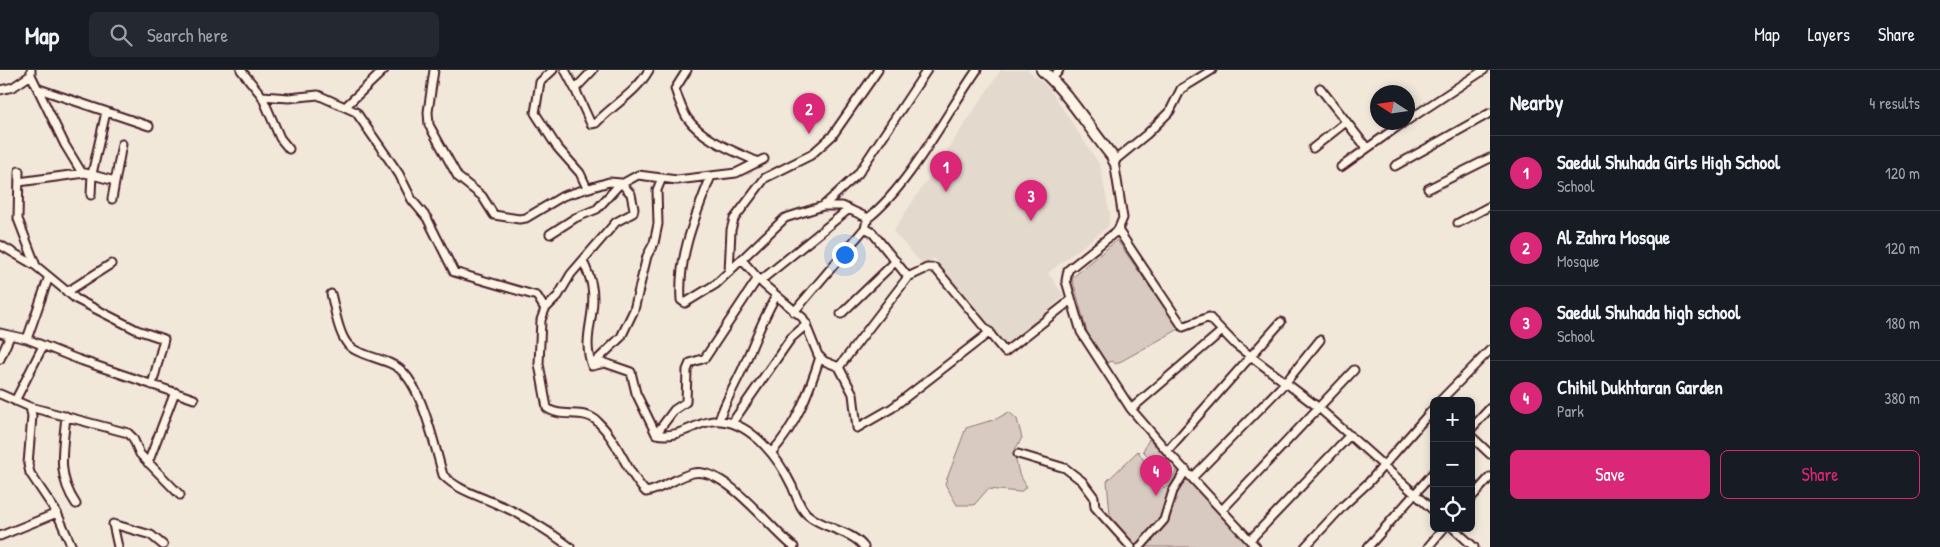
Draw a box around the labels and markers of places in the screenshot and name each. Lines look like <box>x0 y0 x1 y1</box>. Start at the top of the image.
pin: 2 <box>793 93 825 134</box>
pin: 1 <box>930 151 962 192</box>
pin: 3 <box>1015 180 1047 221</box>
pin: 4 <box>1140 455 1172 496</box>

